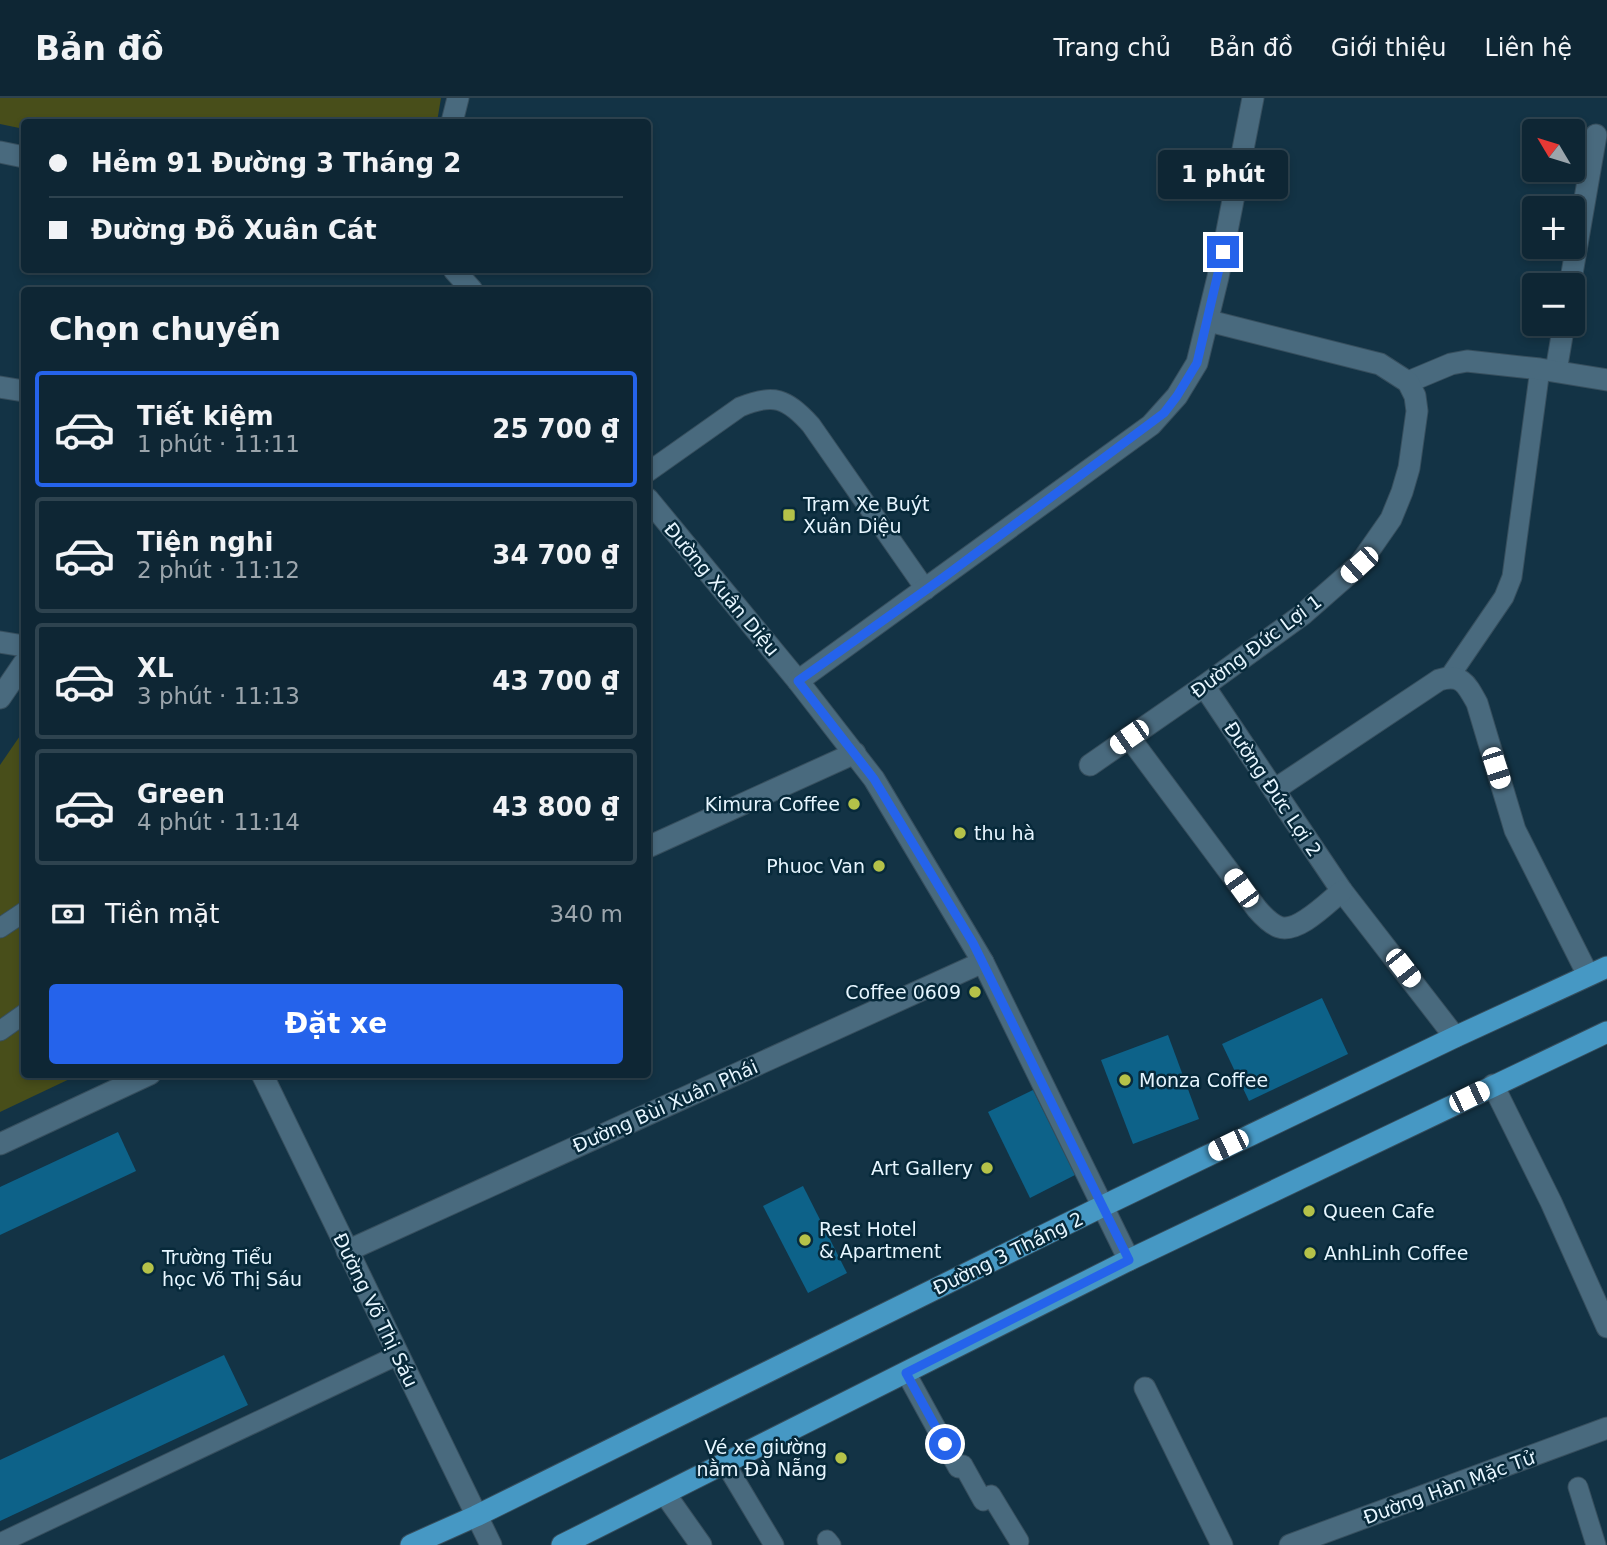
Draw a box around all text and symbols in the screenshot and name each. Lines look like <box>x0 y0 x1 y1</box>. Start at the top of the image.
text: Bản đồ <box>35 29 164 68</box>
text: Trang chủ <box>1054 34 1171 62</box>
text: Bản đồ <box>1209 34 1293 62</box>
text: Giới thiệu <box>1331 34 1446 62</box>
text: Liên hệ <box>1484 34 1572 62</box>
north arrow <box>1522 119 1586 182</box>
map controls <box>1522 119 1585 336</box>
text: Hẻm 91 Đường 3 Tháng 2 <box>91 148 461 178</box>
callout: 1 phút <box>1158 150 1288 200</box>
text: 1 phút <box>1181 161 1265 187</box>
button: + <box>1522 196 1585 259</box>
text: Đường Đỗ Xuân Cát <box>91 215 377 245</box>
route end <box>1207 236 1239 268</box>
button: − <box>1522 273 1585 336</box>
text: Chọn chuyến <box>49 310 281 348</box>
icon: car <box>53 398 116 461</box>
text: Tiết kiệm <box>137 401 274 431</box>
text: 25 700 ₫ <box>492 414 619 444</box>
text: 1 phút · 11:11 <box>137 431 300 457</box>
place label: Trạm Xe Buýt Xuân Diệu <box>802 493 929 537</box>
marker: Trạm Xe Buýt Xuân Diệu <box>781 507 797 523</box>
street label: Đường Xuân Diệu <box>660 518 784 660</box>
icon: car <box>53 524 116 587</box>
text: Tiện nghi <box>137 527 273 557</box>
text: 34 700 ₫ <box>492 540 619 570</box>
car <box>1337 543 1382 587</box>
text: 2 phút · 11:12 <box>137 557 300 583</box>
street label: Đường Đức Lợi 1 <box>1187 590 1325 702</box>
icon: car <box>53 650 116 713</box>
text: XL <box>137 653 174 683</box>
text: 43 700 ₫ <box>492 666 619 696</box>
text: 3 phút · 11:13 <box>137 683 300 709</box>
car <box>1106 716 1153 758</box>
street label: Đường Đức Lợi 2 <box>1220 718 1326 860</box>
car <box>1480 745 1513 791</box>
icon: car <box>53 776 116 839</box>
text: Green <box>137 779 225 809</box>
text: 43 800 ₫ <box>492 792 619 822</box>
place label: Kimura Coffee <box>705 793 840 815</box>
marker: Kimura Coffee <box>846 796 862 812</box>
text: 4 phút · 11:14 <box>137 809 300 835</box>
place label: thu hà <box>974 822 1035 844</box>
marker: thu hà <box>952 825 968 841</box>
place label: Phuoc Van <box>766 855 865 877</box>
marker: Phuoc Van <box>871 858 887 874</box>
car <box>1221 865 1262 911</box>
icon: cash <box>49 895 87 933</box>
text: Tiền mặt <box>105 899 220 929</box>
text: 340 m <box>549 901 623 927</box>
car <box>1382 945 1425 991</box>
place label: Coffee 0609 <box>845 981 961 1003</box>
button: Đặt xe <box>49 984 623 1064</box>
marker: Coffee 0609 <box>967 984 983 1000</box>
street label: Đường Bùi Xuân Phái <box>569 1055 761 1157</box>
place label: Monza Coffee <box>1139 1069 1268 1091</box>
marker: Monza Coffee <box>1117 1072 1133 1088</box>
car <box>1446 1078 1493 1116</box>
car <box>1205 1126 1252 1164</box>
place label: Art Gallery <box>871 1157 973 1179</box>
marker: Art Gallery <box>979 1160 995 1176</box>
place label: Queen Cafe <box>1323 1200 1435 1222</box>
marker: Queen Cafe <box>1301 1203 1317 1219</box>
street label: Đường 3 Tháng 2 <box>929 1207 1087 1299</box>
place label: Rest Hotel & Apartment <box>819 1218 942 1262</box>
street label: Đường Võ Thị Sáu <box>329 1229 423 1391</box>
marker: Rest Hotel & Apartment <box>797 1232 813 1248</box>
place label: AnhLinh Coffee <box>1324 1242 1468 1264</box>
marker: AnhLinh Coffee <box>1302 1245 1318 1261</box>
place label: Trường Tiểu học Võ Thị Sáu <box>161 1246 302 1290</box>
marker: Trường Tiểu học Võ Thị Sáu <box>140 1260 156 1276</box>
route start <box>929 1428 961 1460</box>
place label: Vé xe giường nằm Đà Nẵng <box>696 1436 827 1480</box>
street label: Đường Hàn Mặc Tử <box>1360 1445 1539 1528</box>
marker: Vé xe giường nằm Đà Nẵng <box>833 1450 849 1466</box>

